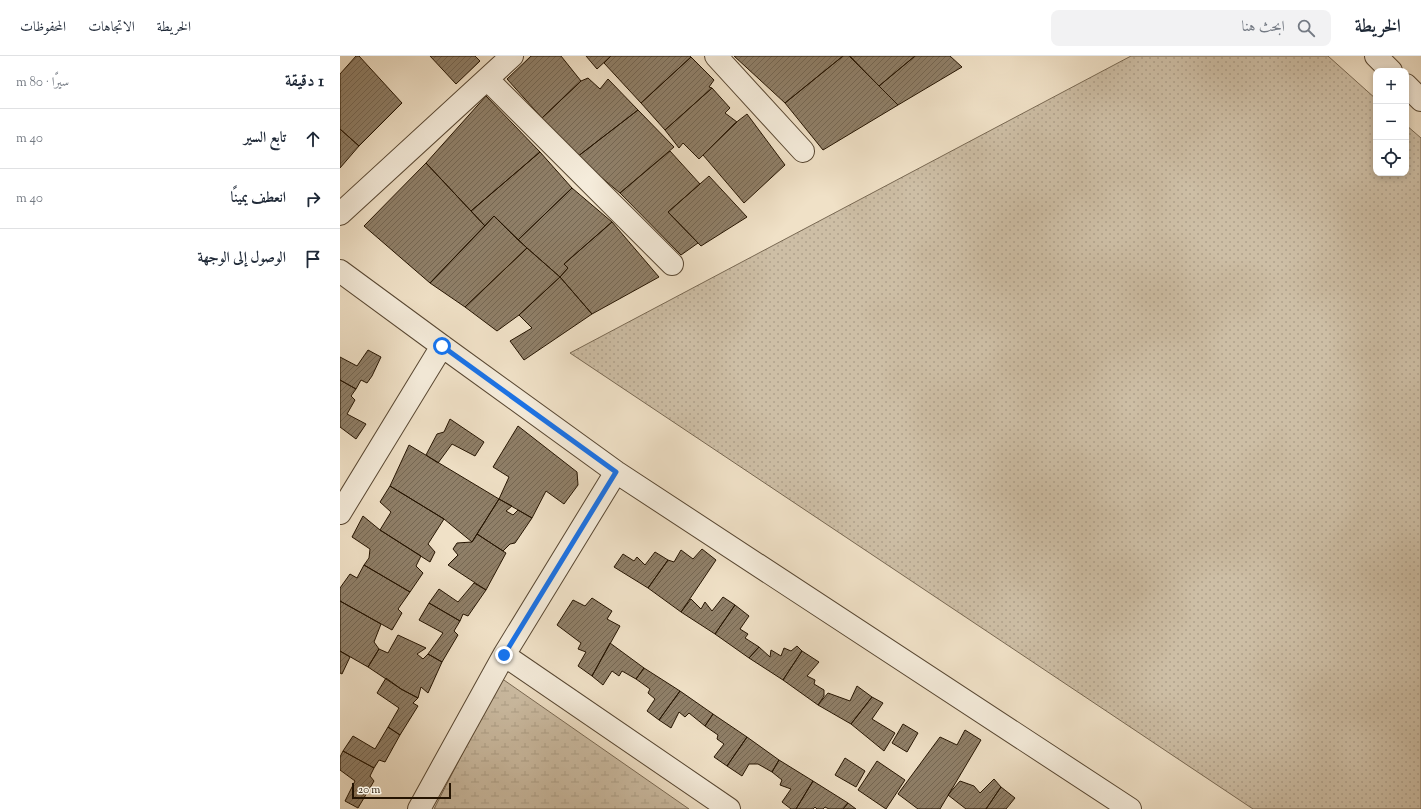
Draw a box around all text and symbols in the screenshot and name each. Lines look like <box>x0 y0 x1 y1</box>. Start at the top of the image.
search box <box>1051 10 1331 46</box>
text: الخريطة <box>1355 14 1401 41</box>
text: ابحث هنا <box>1242 17 1285 38</box>
icon: search <box>1295 17 1317 39</box>
text: المحفوظات <box>20 18 66 38</box>
text: الاتجاهات <box>88 18 135 38</box>
text: الخريطة <box>157 18 191 38</box>
map controls <box>1373 68 1409 176</box>
button: + <box>1373 68 1409 104</box>
text: 1 دقيقة <box>285 70 324 94</box>
text: سيرًا · 80 m <box>16 74 69 92</box>
button: − <box>1373 104 1409 140</box>
text: تابع السير <box>244 128 286 149</box>
icon: ahead <box>302 128 324 150</box>
text: 40 m <box>16 130 43 148</box>
button: locate <box>1373 140 1409 176</box>
text: انعطف يمينًا <box>231 188 286 209</box>
icon: right <box>302 188 324 210</box>
text: 40 m <box>16 190 43 208</box>
text: الوصول إلى الوجهة <box>197 248 286 269</box>
icon: arrive <box>302 248 324 270</box>
route start <box>433 337 451 355</box>
route end <box>495 646 513 664</box>
scale bar <box>352 781 451 800</box>
text: 20 m <box>358 782 380 798</box>

